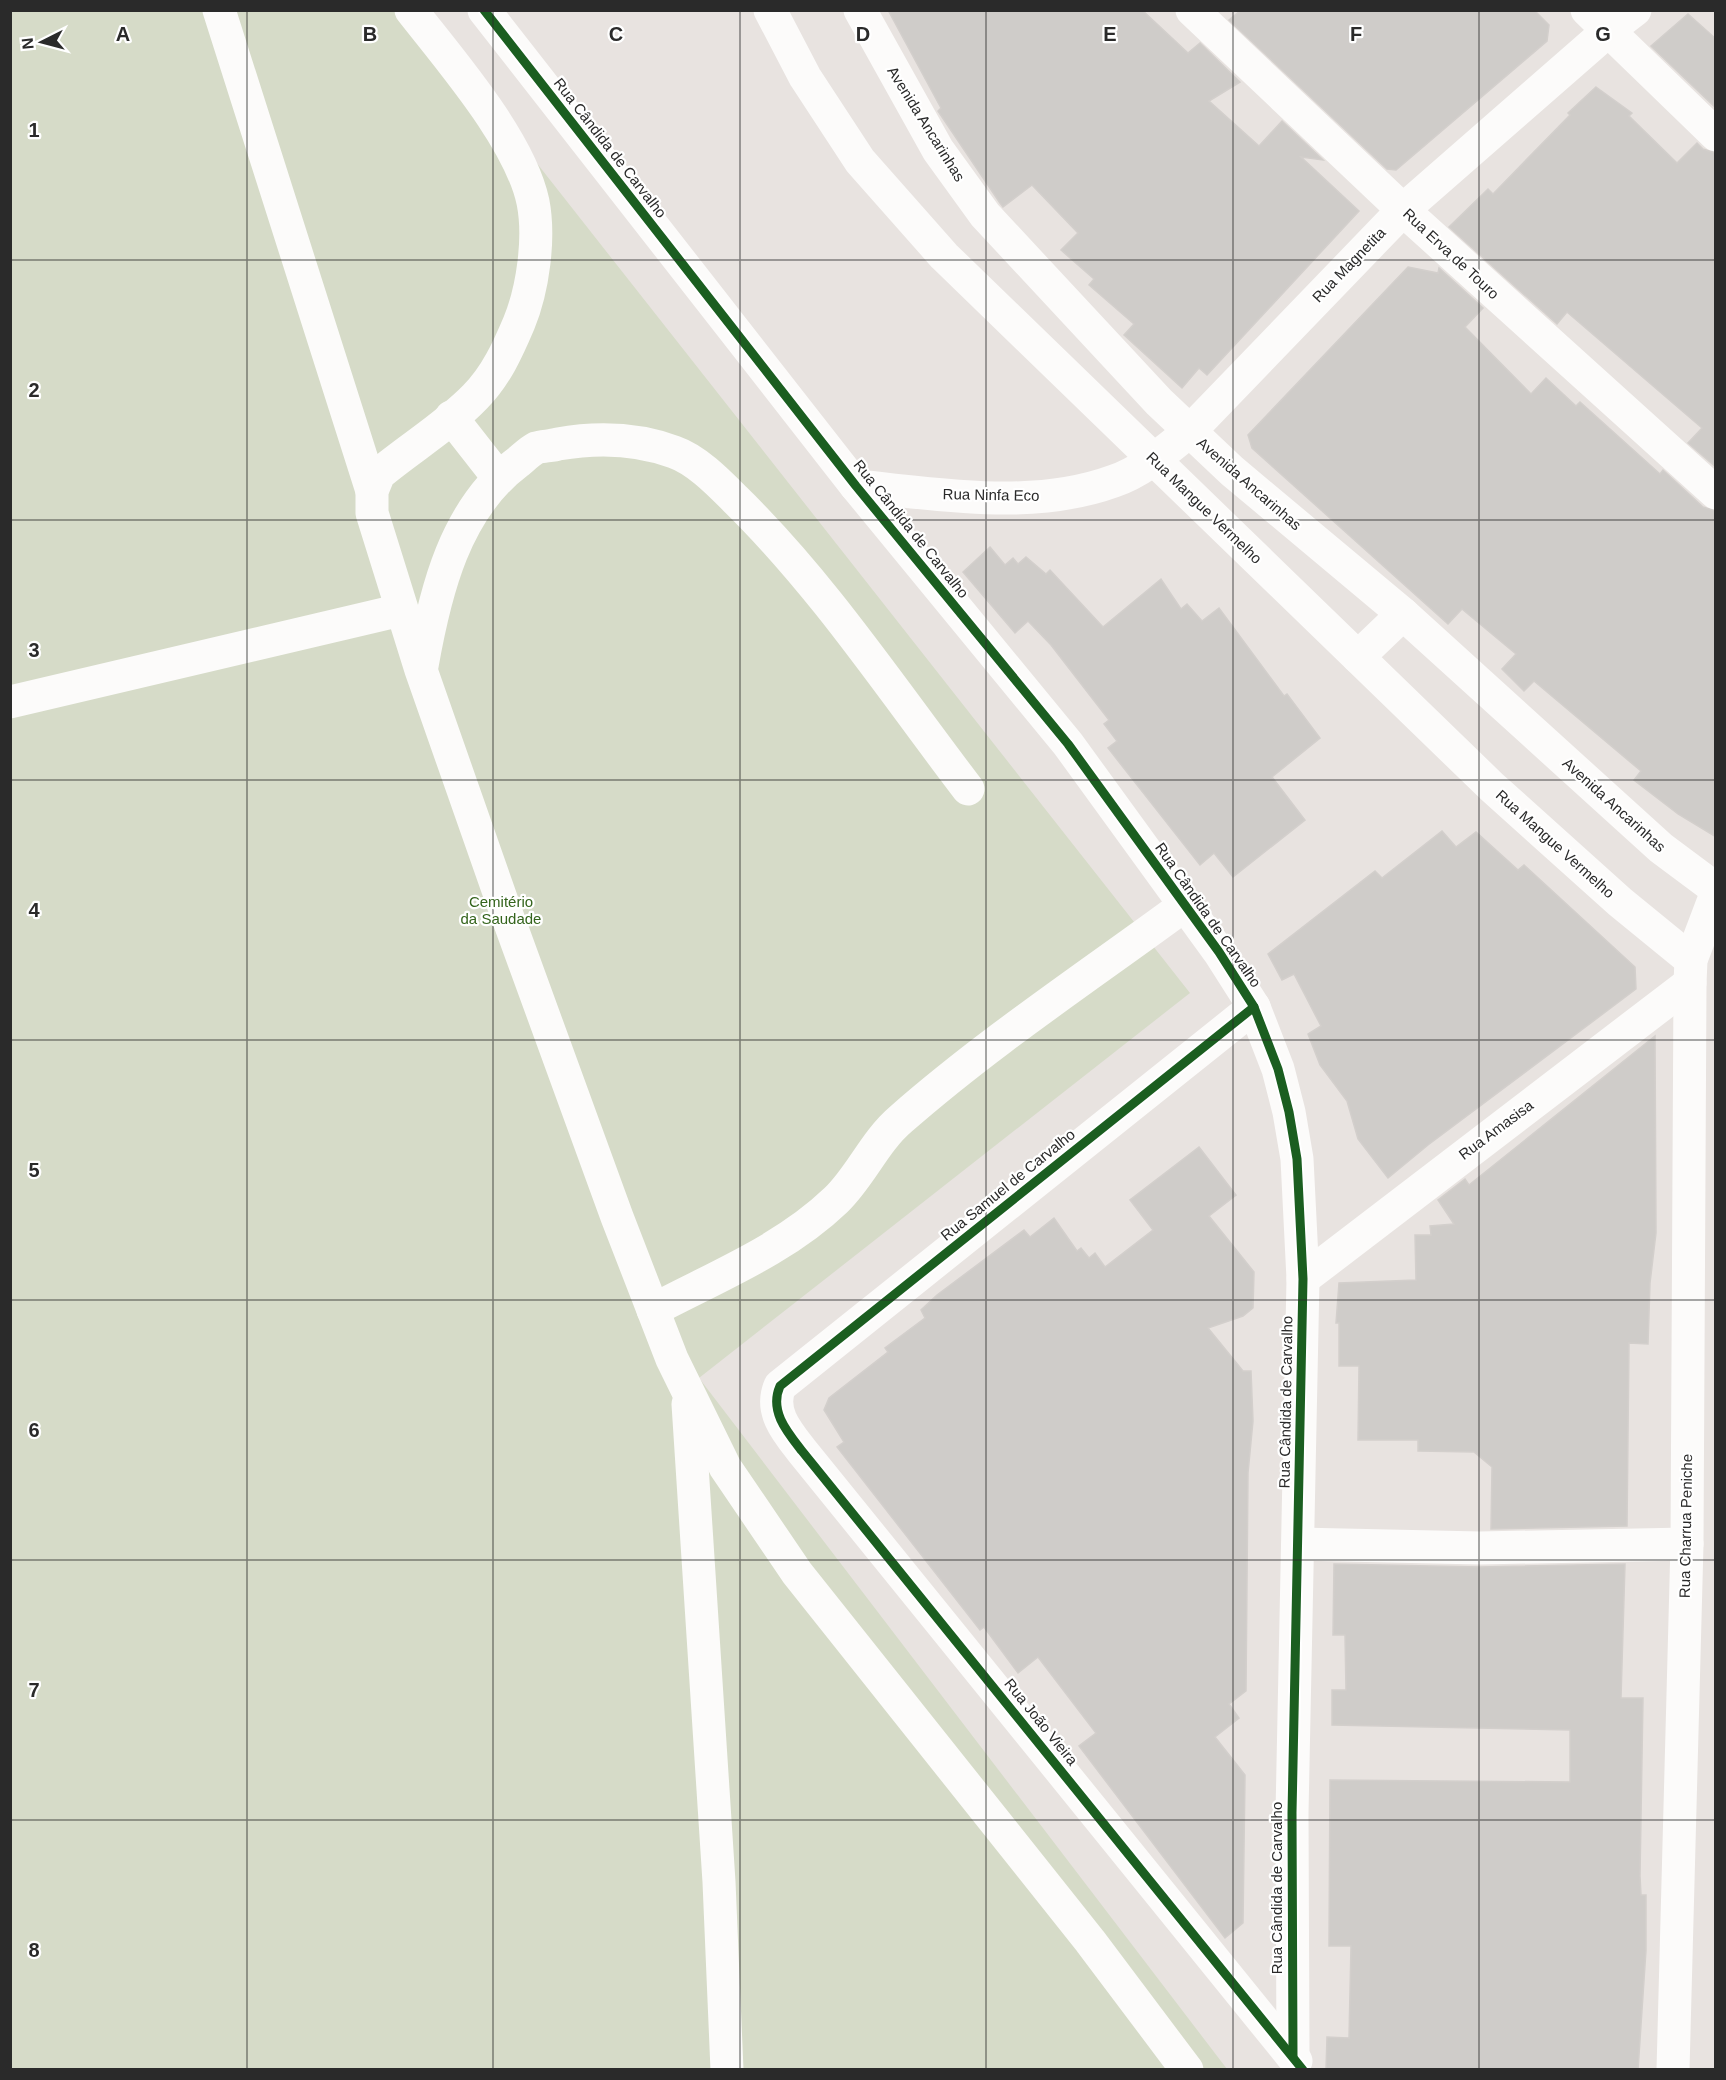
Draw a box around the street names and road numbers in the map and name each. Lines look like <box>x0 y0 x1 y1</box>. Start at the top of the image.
street label: Avenida Ancarinhas <box>884 63 969 184</box>
street label: Rua Cândida de Carvalho <box>551 74 670 221</box>
street label: Rua Erva de Touro <box>1400 205 1503 302</box>
street label: Rua Magnetita <box>1309 223 1389 306</box>
street label: Avenida Ancarinhas <box>1194 434 1305 533</box>
street label: Rua Mangue Vermelho <box>1143 448 1265 567</box>
street label: Rua Cândida de Carvalho <box>850 456 972 601</box>
street label: Rua Ninfa Eco <box>943 485 1040 504</box>
street label: Avenida Ancarinhas <box>1559 754 1669 855</box>
street label: Rua Mangue Vermelho <box>1493 786 1618 901</box>
street label: Rua Cândida de Carvalho <box>1152 839 1265 990</box>
street label: Rua Amasisa <box>1455 1096 1537 1163</box>
street label: Rua Samuel de Carvalho <box>937 1125 1078 1244</box>
street label: Rua Cândida de Carvalho <box>1275 1316 1296 1488</box>
street label: Rua Charrua Peniche <box>1676 1454 1695 1598</box>
street label: Rua João Vieira <box>1001 1675 1082 1769</box>
street label: Rua Cândida de Carvalho <box>1268 1802 1285 1974</box>

